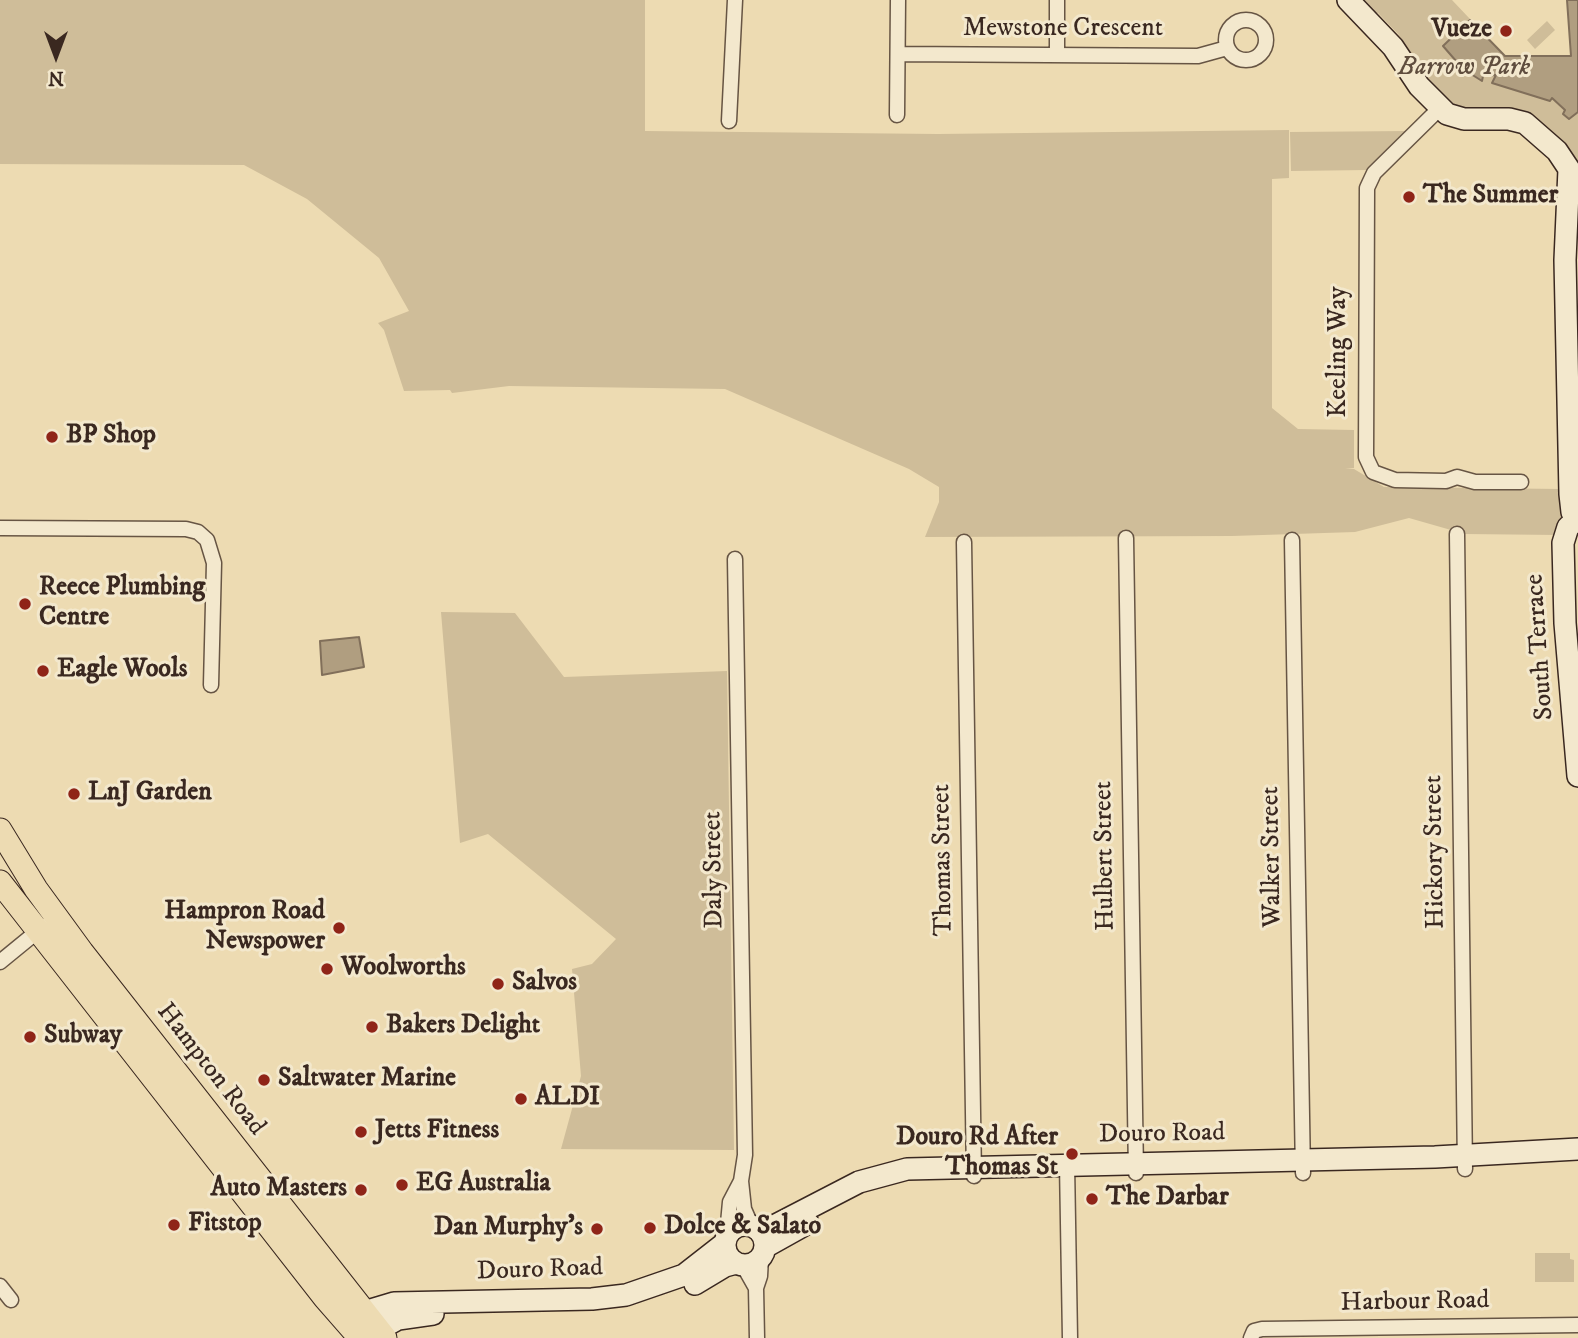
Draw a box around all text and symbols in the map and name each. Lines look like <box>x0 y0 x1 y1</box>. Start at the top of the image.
street label: Mewstone Crescent <box>963 14 1163 46</box>
place label: Vueze <box>1432 15 1492 47</box>
north arrow <box>21 21 91 91</box>
marker: Vueze <box>1498 23 1514 39</box>
park label: Barrow Park <box>1398 53 1530 85</box>
text: N <box>48 66 64 89</box>
place label: The Summer <box>1423 181 1558 213</box>
marker: The Summer <box>1401 189 1417 205</box>
street label: Keeling Way <box>1324 286 1356 418</box>
place label: BP Shop <box>66 421 156 453</box>
marker: BP Shop <box>44 429 60 445</box>
place label: Reece Plumbing Centre <box>39 573 205 634</box>
street label: South Terrace <box>1520 573 1562 721</box>
marker: Reece Plumbing Centre <box>17 596 33 612</box>
place label: Eagle Wools <box>57 655 187 687</box>
marker: Eagle Wools <box>35 663 51 679</box>
street label: Hickory Street <box>1419 775 1453 929</box>
place label: LnJ Garden <box>88 778 212 810</box>
street label: Hulbert Street <box>1089 781 1123 931</box>
street label: Thomas Street <box>927 784 961 936</box>
marker: LnJ Garden <box>66 786 82 802</box>
street label: Walker Street <box>1256 786 1290 928</box>
street label: Daly Street <box>698 811 732 929</box>
place label: Hampron Road Newspower <box>164 897 325 958</box>
marker: Hampron Road Newspower <box>331 920 347 936</box>
place label: Woolworths <box>341 953 466 985</box>
marker: Woolworths <box>319 961 335 977</box>
place label: Salvos <box>512 968 577 1000</box>
marker: Salvos <box>490 976 506 992</box>
street label: Hampton Road <box>149 998 271 1142</box>
place label: Bakers Delight <box>386 1011 540 1043</box>
marker: Bakers Delight <box>364 1019 380 1035</box>
place label: Subway <box>44 1021 122 1053</box>
marker: Subway <box>22 1029 38 1045</box>
place label: Saltwater Marine <box>278 1064 456 1096</box>
marker: Saltwater Marine <box>256 1072 272 1088</box>
place label: ALDI <box>535 1083 600 1115</box>
marker: ALDI <box>513 1091 529 1107</box>
place label: Jetts Fitness <box>375 1116 499 1148</box>
street label: Douro Road <box>1099 1118 1225 1152</box>
place label: Douro Rd After Thomas St <box>896 1123 1058 1184</box>
marker: Jetts Fitness <box>353 1124 369 1140</box>
marker: Douro Rd After Thomas St <box>1064 1146 1080 1162</box>
place label: EG Australia <box>416 1169 551 1201</box>
place label: Auto Masters <box>210 1174 347 1206</box>
marker: EG Australia <box>394 1177 410 1193</box>
marker: Auto Masters <box>353 1182 369 1198</box>
place label: The Darbar <box>1106 1183 1229 1215</box>
marker: The Darbar <box>1084 1191 1100 1207</box>
place label: Fitstop <box>188 1209 262 1241</box>
place label: Dolce & Salato <box>664 1212 821 1244</box>
place label: Dan Murphy's <box>434 1213 583 1245</box>
marker: Fitstop <box>166 1217 182 1233</box>
marker: Dolce & Salato <box>642 1220 658 1236</box>
marker: Dan Murphy's <box>589 1221 605 1237</box>
street label: Douro Road <box>476 1253 604 1289</box>
street label: Harbour Road <box>1340 1286 1490 1320</box>

